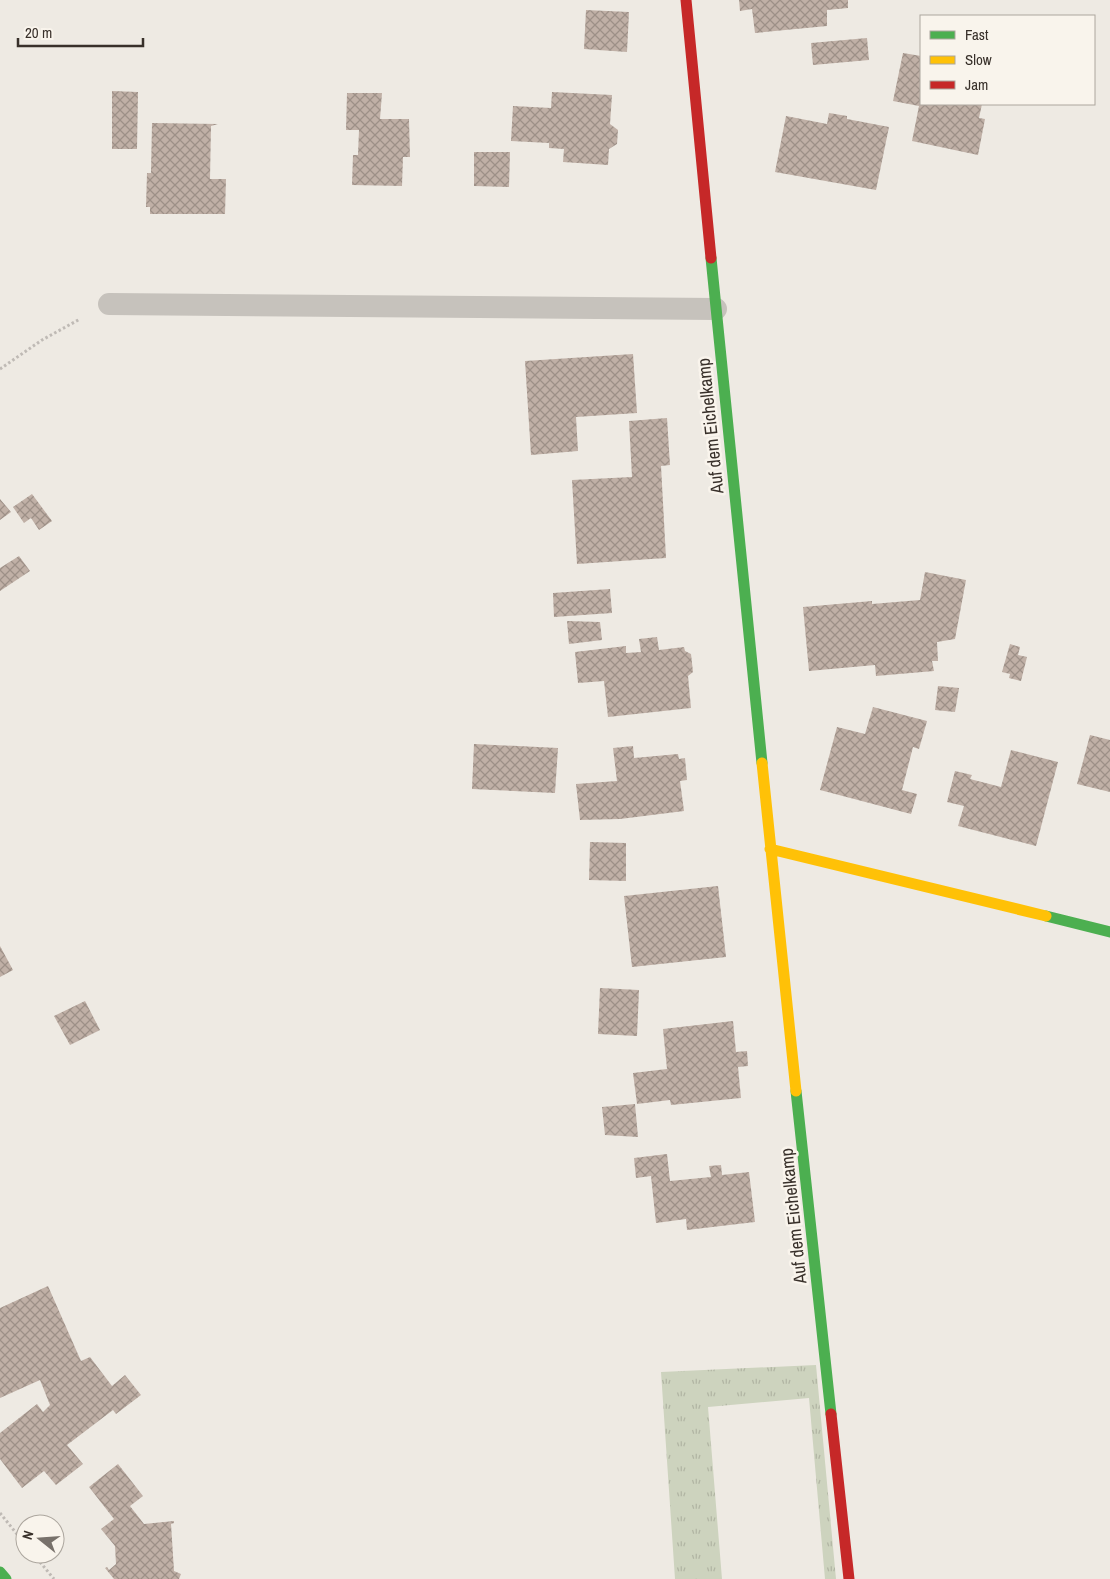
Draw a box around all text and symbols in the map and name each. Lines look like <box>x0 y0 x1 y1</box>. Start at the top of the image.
scale bar <box>18 15 142 47</box>
legend <box>920 15 1095 105</box>
text: 20 m <box>25 22 52 43</box>
text: Fast <box>965 24 989 45</box>
text: Slow <box>965 49 992 70</box>
text: Jam <box>965 74 988 95</box>
street label: Auf dem Eichelkamp <box>690 357 730 496</box>
street label: Auf dem Eichelkamp <box>773 1147 813 1286</box>
north arrow <box>15 1514 65 1564</box>
text: N <box>18 1529 37 1542</box>

